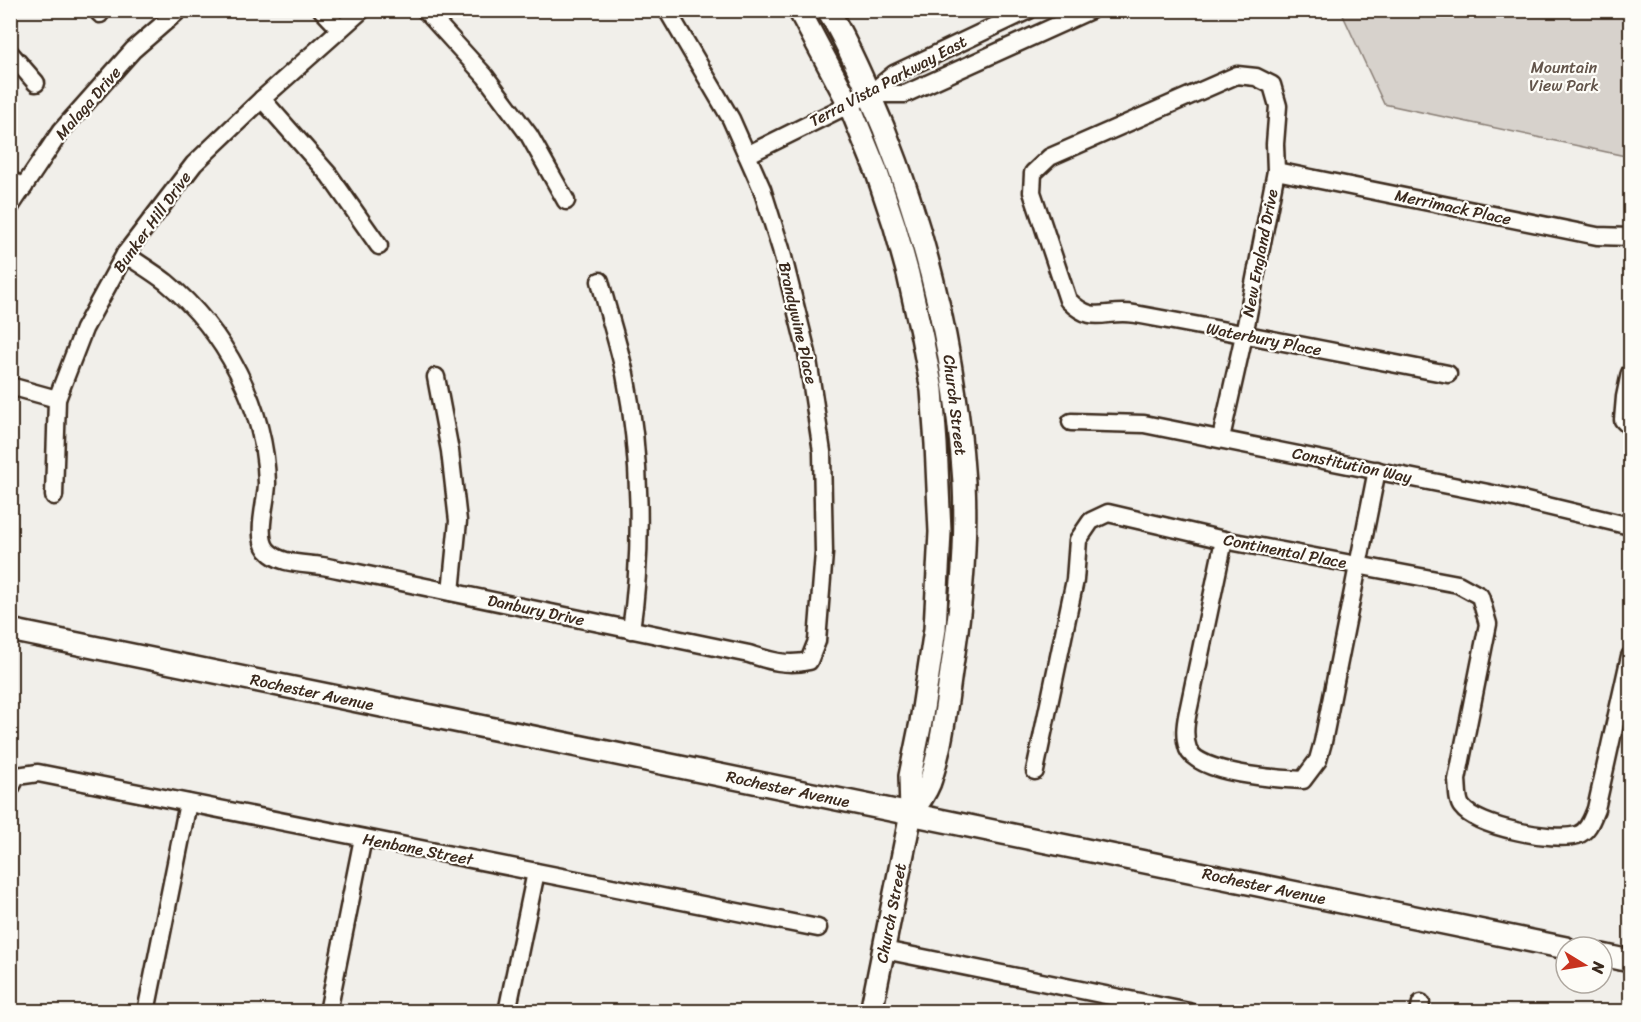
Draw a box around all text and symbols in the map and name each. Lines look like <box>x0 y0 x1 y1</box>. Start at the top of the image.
street label: Terra Vista Parkway East <box>804 27 972 135</box>
park label: Mountain View Park <box>1529 53 1599 100</box>
street label: Malaga Drive <box>47 59 129 147</box>
street label: Bunker Hill Drive <box>105 165 199 279</box>
street label: Merrimack Place <box>1392 181 1514 233</box>
street label: New England Drive <box>1233 186 1287 319</box>
street label: Brandywine Place <box>770 259 826 387</box>
street label: Waterbury Place <box>1204 314 1324 364</box>
street label: Church Street <box>934 353 976 457</box>
street label: Constitution Way <box>1290 438 1415 492</box>
street label: Continental Place <box>1221 525 1349 577</box>
street label: Danbury Drive <box>485 586 587 634</box>
street label: Rochester Avenue <box>248 665 377 719</box>
street label: Rochester Avenue <box>724 762 853 816</box>
street label: Henbane Street <box>360 824 476 874</box>
street label: Rochester Avenue <box>1200 859 1329 913</box>
street label: Church Street <box>867 861 915 965</box>
north arrow <box>1554 935 1614 995</box>
text: N <box>1583 959 1614 977</box>

